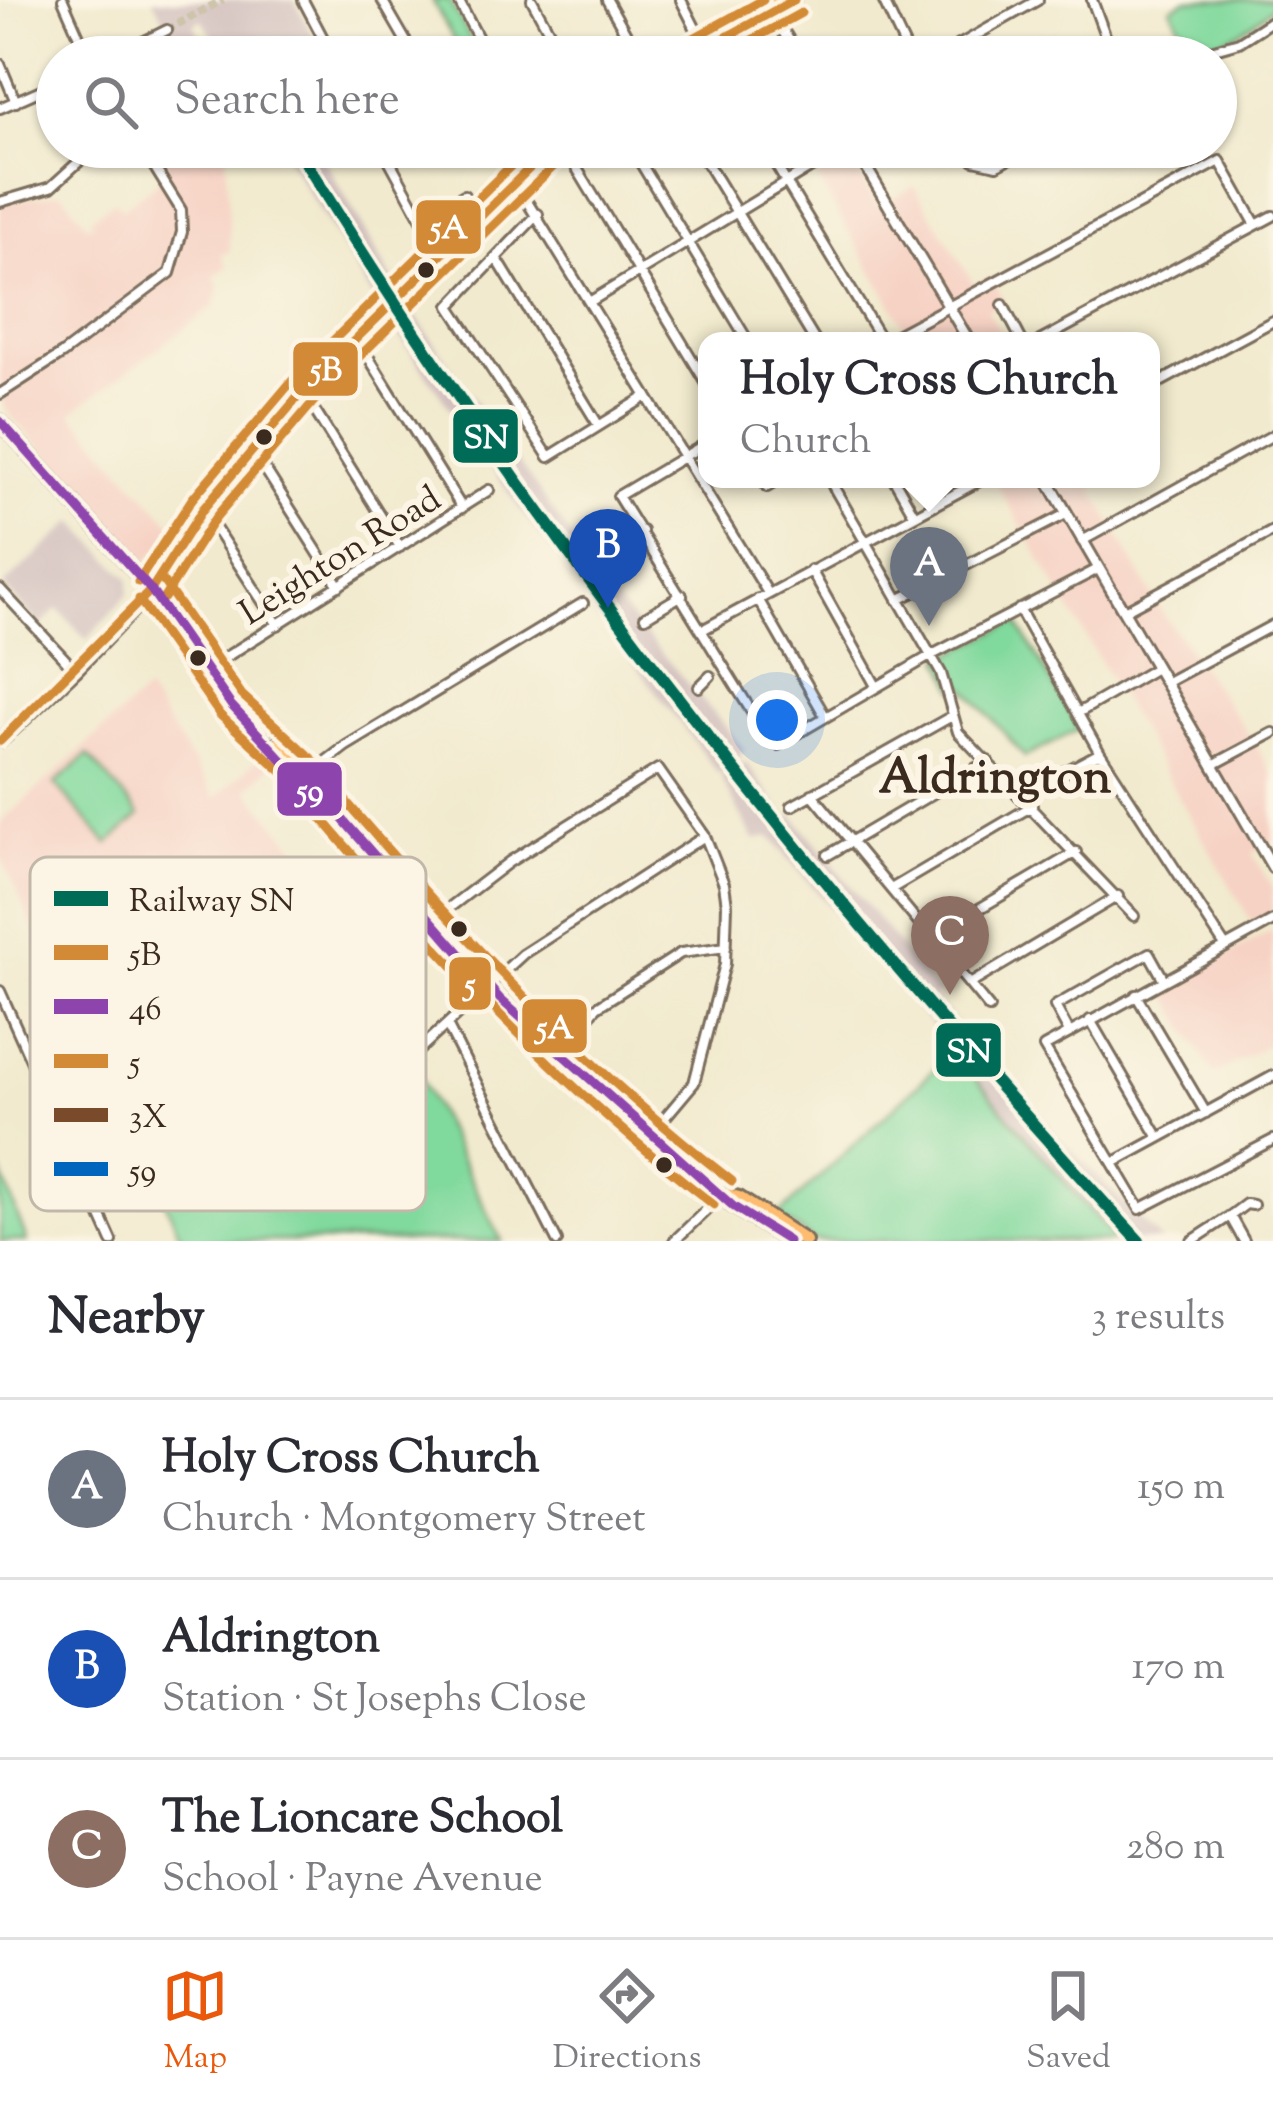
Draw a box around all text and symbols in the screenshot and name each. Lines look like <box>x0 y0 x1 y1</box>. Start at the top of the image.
search box <box>36 36 1237 168</box>
icon: search <box>78 69 144 135</box>
text: Search here <box>174 70 400 135</box>
line badge: 5A <box>414 198 483 256</box>
text: 5A <box>427 206 468 254</box>
unlabelled marker <box>415 259 437 281</box>
popup <box>698 332 1160 488</box>
line badge: 5B <box>291 340 360 398</box>
text: 5B <box>307 348 342 396</box>
text: Holy Cross Church <box>740 350 1118 415</box>
line badge: SN <box>451 407 520 465</box>
text: Church <box>740 415 872 471</box>
text: SN <box>463 416 509 464</box>
unlabelled marker <box>253 426 275 448</box>
street label: Leighton Road <box>230 475 452 640</box>
pin: B <box>569 509 647 608</box>
pin: A <box>890 527 968 626</box>
unlabelled marker <box>187 647 209 669</box>
your location <box>747 690 807 750</box>
district label: Aldrington <box>879 746 1112 815</box>
line badge: 59 <box>275 760 344 818</box>
text: 59 <box>293 769 324 817</box>
legend <box>30 857 426 1211</box>
text: Railway SN <box>129 879 295 927</box>
pin: C <box>911 896 989 995</box>
unlabelled marker <box>448 918 470 940</box>
text: 5B <box>127 933 161 981</box>
line badge: 5 <box>447 955 493 1012</box>
text: 5 <box>461 963 476 1011</box>
text: 46 <box>129 987 162 1035</box>
line badge: 5A <box>520 997 589 1055</box>
text: 5A <box>533 1006 574 1054</box>
line badge: SN <box>934 1021 1003 1079</box>
text: SN <box>946 1030 992 1078</box>
text: 5 <box>127 1041 140 1089</box>
text: 3X <box>129 1095 167 1143</box>
text: 59 <box>127 1149 156 1197</box>
unlabelled marker <box>653 1154 675 1176</box>
text: Nearby <box>48 1283 205 1356</box>
text: 3 results <box>1091 1291 1225 1347</box>
text: Holy Cross Church <box>162 1428 540 1493</box>
text: A <box>71 1461 103 1517</box>
text: 150 m <box>1137 1461 1225 1517</box>
text: Church · Montgomery Street <box>162 1493 646 1549</box>
text: Aldrington <box>162 1608 380 1673</box>
text: B <box>75 1641 99 1697</box>
text: 170 m <box>1132 1641 1225 1697</box>
text: Station · St Josephs Close <box>162 1673 587 1729</box>
text: The Lioncare School <box>162 1788 563 1853</box>
text: C <box>71 1821 103 1877</box>
text: 280 m <box>1126 1821 1225 1877</box>
text: School · Payne Avenue <box>162 1853 543 1909</box>
tab: Map <box>162 1963 228 2083</box>
tab: Directions <box>553 1963 702 2083</box>
tab: Saved <box>1026 1963 1111 2083</box>

